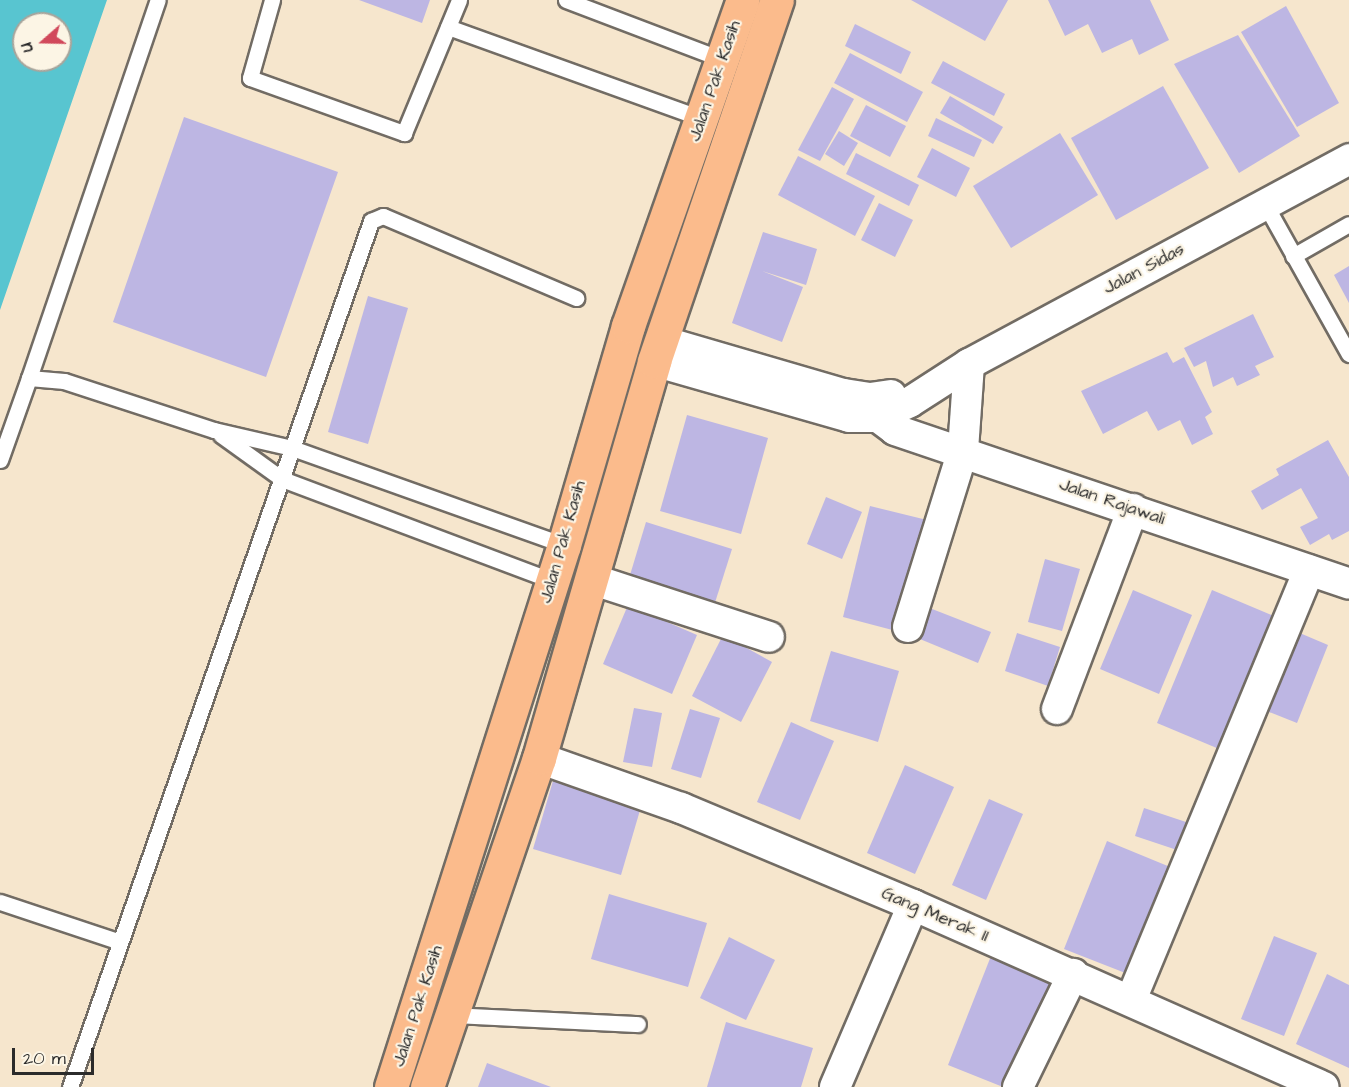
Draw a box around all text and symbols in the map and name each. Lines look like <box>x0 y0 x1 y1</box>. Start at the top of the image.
north arrow <box>12 12 72 72</box>
street label: Jalan Pak Kasih <box>684 18 746 144</box>
text: U <box>15 39 39 55</box>
street label: Jalan Sidas <box>1100 239 1188 299</box>
street label: Jalan Rajawali <box>1056 474 1168 530</box>
street label: Jalan Pak Kasih <box>535 478 591 606</box>
street label: Gang Merak II <box>878 883 992 947</box>
street label: Jalan Pak Kasih <box>388 943 448 1069</box>
scale bar <box>15 1036 98 1074</box>
text: 20 m <box>23 1046 66 1071</box>

